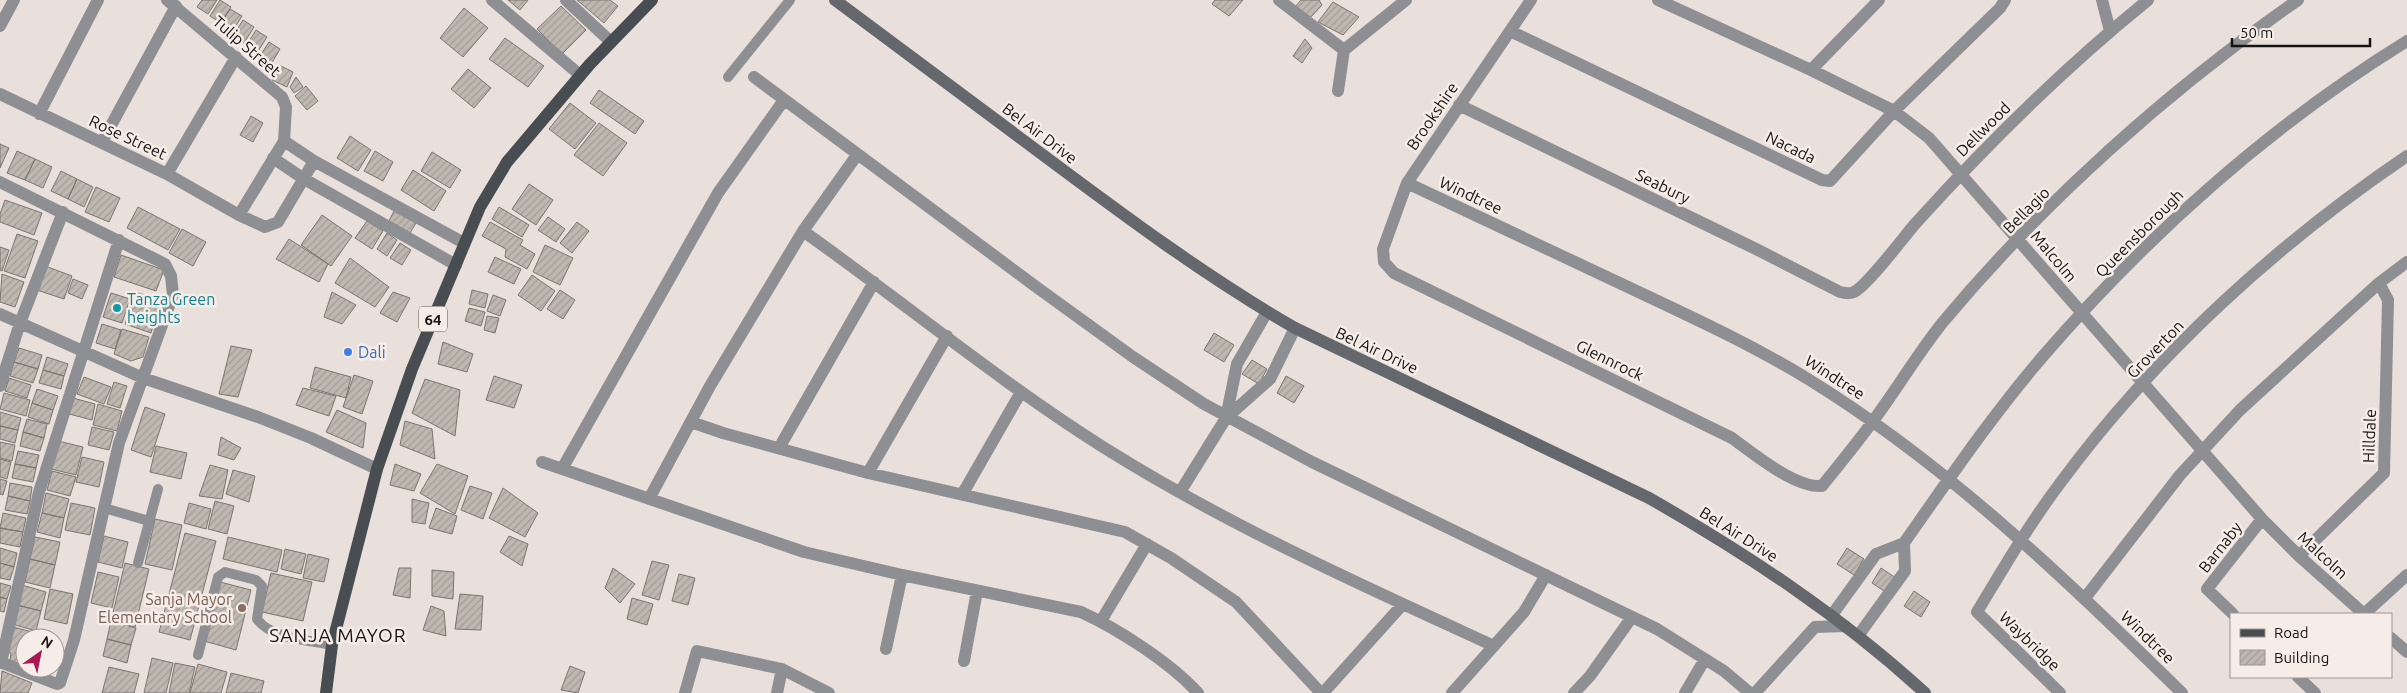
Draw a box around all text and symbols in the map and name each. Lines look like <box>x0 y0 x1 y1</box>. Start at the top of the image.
street label: Tulip Street <box>210 12 285 81</box>
scale bar <box>2232 15 2370 47</box>
text: 50 m <box>2240 24 2273 41</box>
street label: Brookshire <box>1403 79 1461 153</box>
street label: Dellwood <box>1952 98 2014 160</box>
street label: Bel Air Drive <box>999 99 1081 167</box>
street label: Rose Street <box>86 111 170 163</box>
street label: Nacada <box>1763 127 1819 167</box>
street label: Seabury <box>1633 165 1693 207</box>
street label: Windtree <box>1437 173 1505 217</box>
street label: Bellagio <box>1999 183 2053 237</box>
street label: Queensborough <box>2091 185 2187 281</box>
street label: Malcolm <box>2027 227 2081 285</box>
place label: Tanza Green heights <box>127 290 215 326</box>
marker: Tanza Green heights <box>111 302 123 314</box>
road number: 64 <box>419 306 447 332</box>
street label: Groverton <box>2123 316 2187 382</box>
street label: Bel Air Drive <box>1333 323 1421 377</box>
street label: Glennrock <box>1573 336 1647 384</box>
place label: Dali <box>358 343 386 361</box>
marker: Dali <box>342 346 354 358</box>
street label: Windtree <box>1802 351 1868 403</box>
street label: Hilldale <box>2359 409 2379 463</box>
street label: Bel Air Drive <box>1697 503 1781 565</box>
street label: Barnaby <box>2195 518 2245 576</box>
street label: Malcolm <box>2295 528 2351 582</box>
place label: Sanja Mayor Elementary School <box>98 590 232 626</box>
marker: Sanja Mayor Elementary School <box>236 602 248 614</box>
street label: Windtree <box>2117 607 2179 667</box>
street label: Waybridge <box>1996 608 2064 674</box>
legend <box>2230 613 2392 678</box>
district label: SANJA MAYOR <box>269 624 407 646</box>
text: Road <box>2274 624 2309 641</box>
north arrow <box>15 628 65 678</box>
text: N <box>38 633 56 652</box>
text: Building <box>2274 649 2329 666</box>

